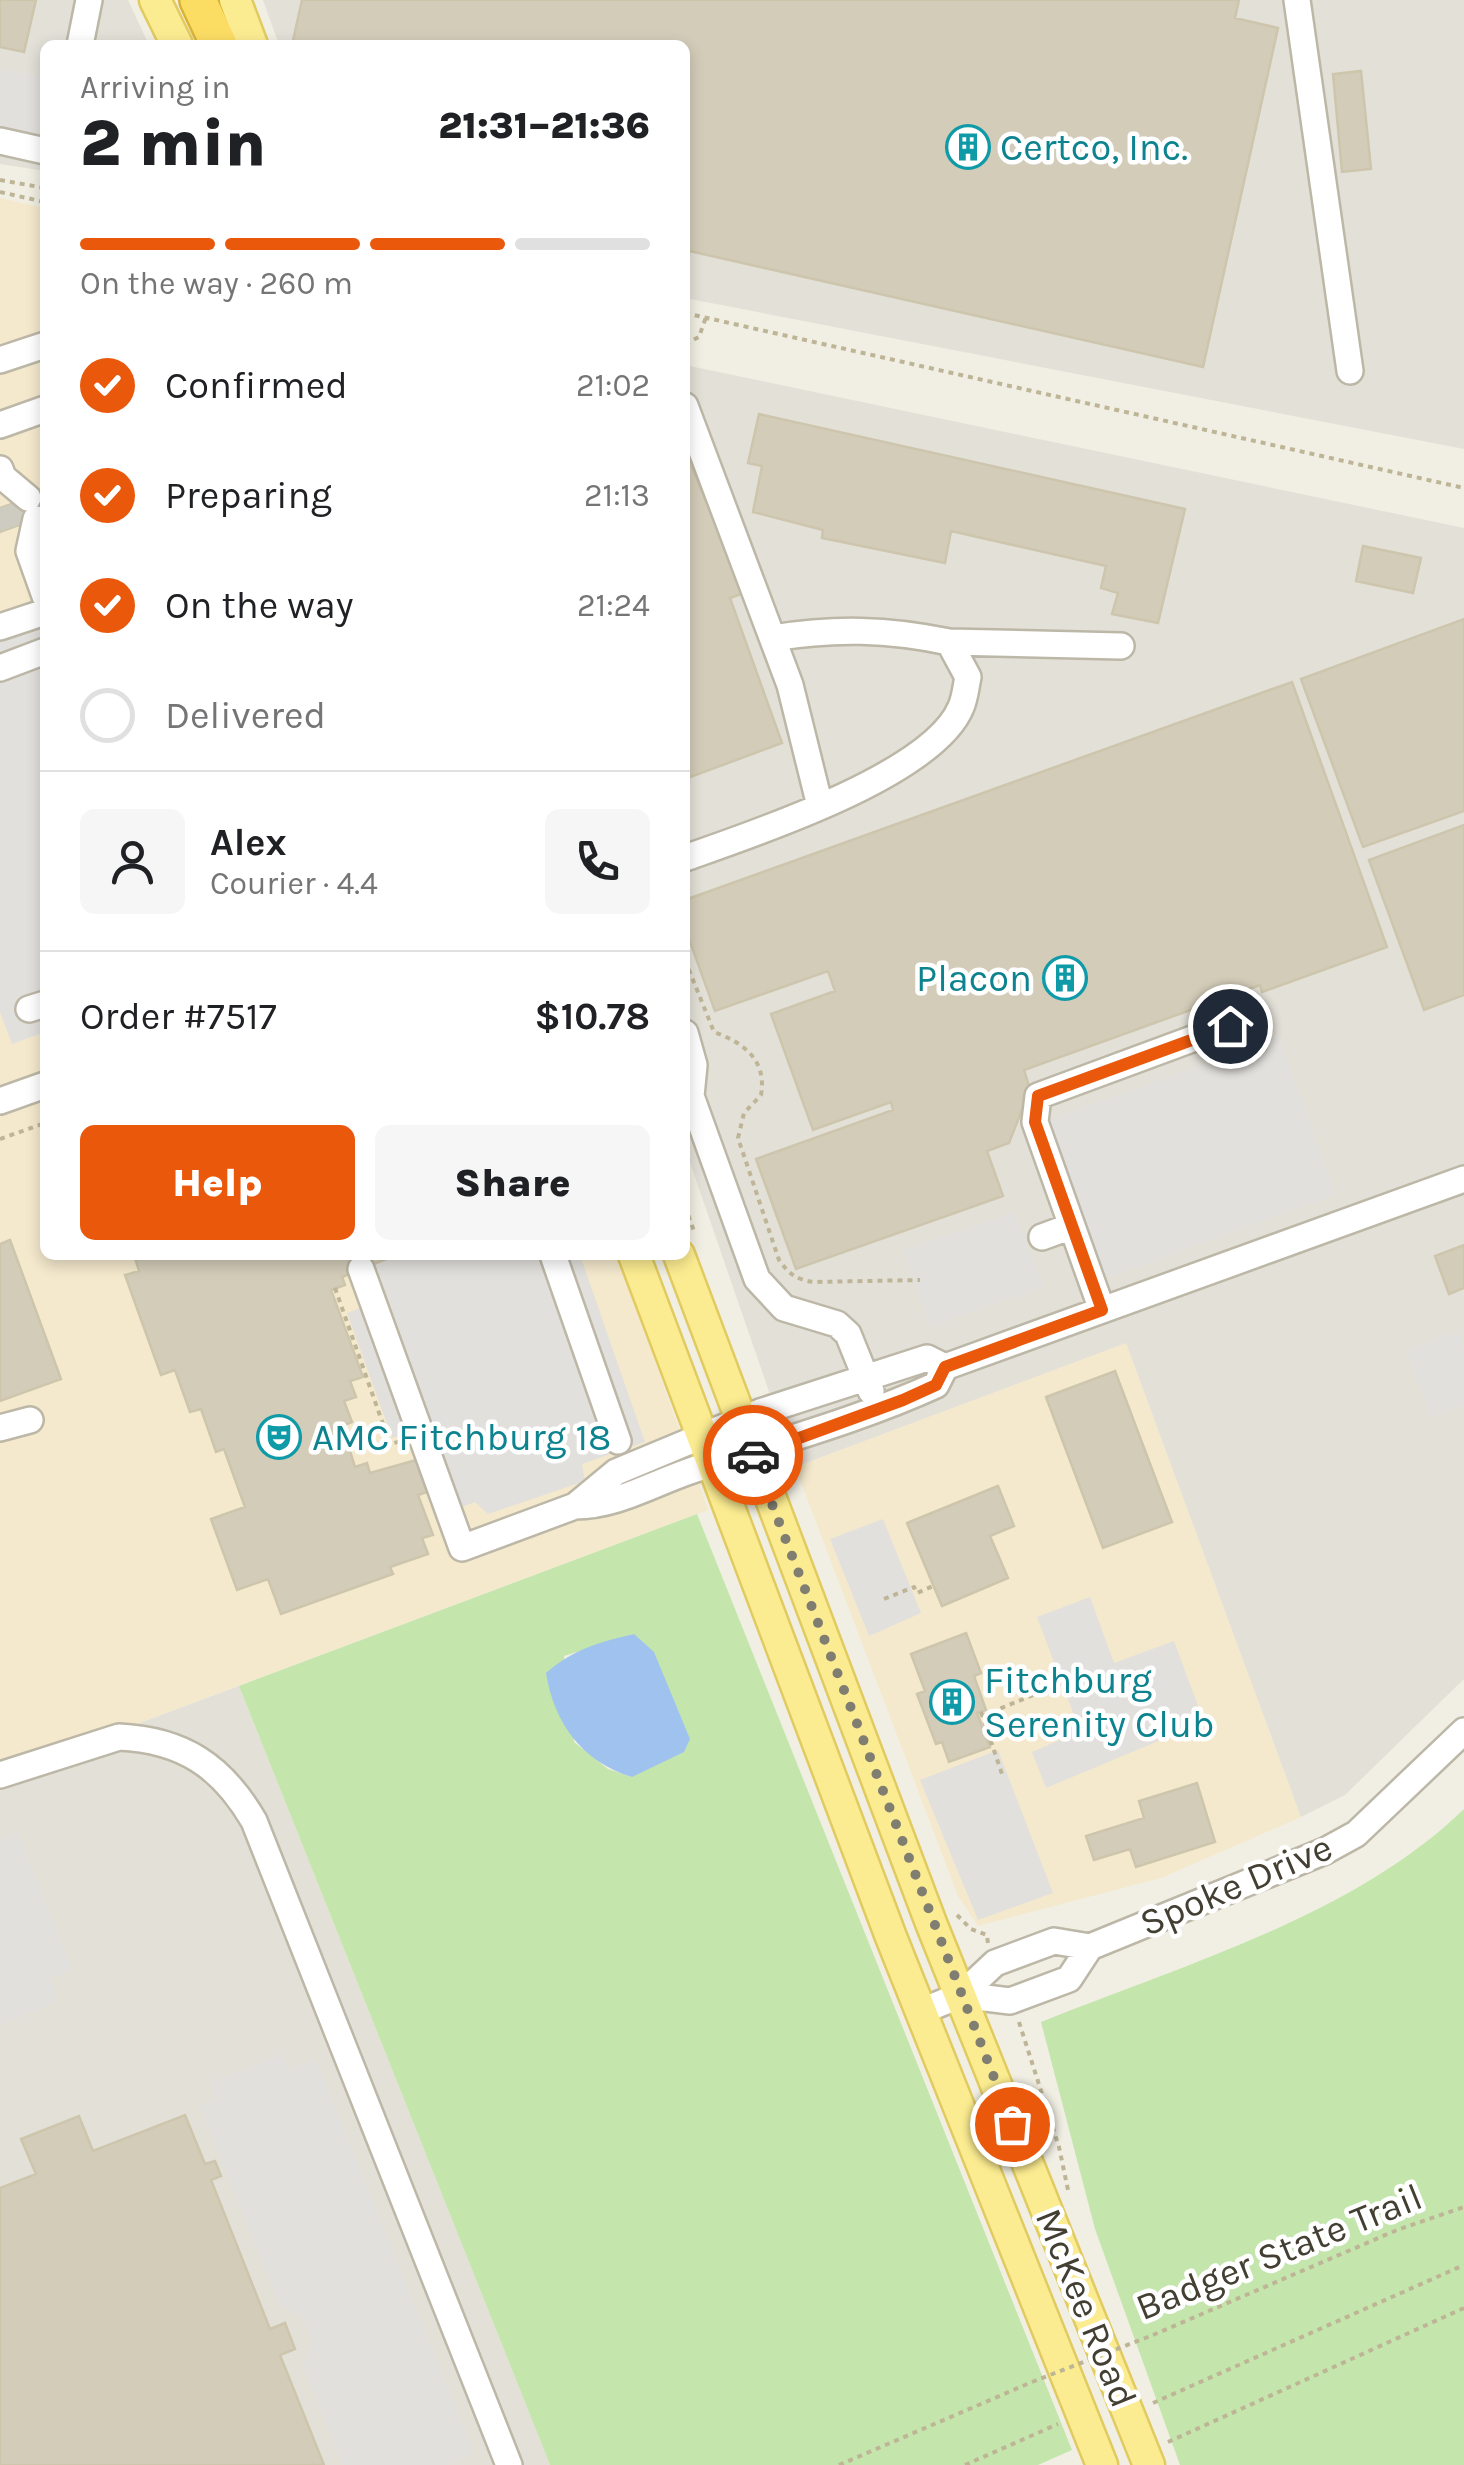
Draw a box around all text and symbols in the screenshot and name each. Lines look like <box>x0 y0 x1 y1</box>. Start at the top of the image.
text: Arriving in <box>80 69 231 106</box>
text: 21:31–21:36 <box>438 103 650 148</box>
text: 2 min <box>80 105 266 181</box>
building icon: Certco, Inc. <box>945 124 991 170</box>
place label: Certco, Inc. <box>1000 125 1188 170</box>
text: On the way · 260 m <box>80 265 353 302</box>
icon: check <box>80 358 135 413</box>
text: Confirmed <box>165 363 348 408</box>
text: 21:02 <box>576 367 650 404</box>
icon: check <box>80 468 135 523</box>
text: Preparing <box>165 473 332 518</box>
text: 21:13 <box>584 477 650 514</box>
icon: check <box>80 578 135 633</box>
text: On the way <box>165 583 353 628</box>
text: 21:24 <box>577 587 650 624</box>
text: Delivered <box>165 693 326 738</box>
button: person <box>80 809 185 914</box>
button: phone <box>545 809 650 914</box>
text: Alex <box>210 820 287 865</box>
text: Courier · 4.4 <box>210 865 378 902</box>
building icon: Placon <box>1042 955 1088 1001</box>
place label: Placon <box>916 956 1032 1001</box>
pin <box>1188 984 1273 1069</box>
text: Order #7517 <box>80 994 277 1039</box>
text: $10.78 <box>535 994 650 1039</box>
icon: home <box>1203 999 1258 1054</box>
button: Help <box>80 1125 355 1240</box>
button: Share <box>375 1125 650 1240</box>
courier <box>703 1405 803 1505</box>
theatre icon: AMC Fitchburg 18 <box>256 1414 302 1460</box>
place label: AMC Fitchburg 18 <box>312 1415 611 1460</box>
icon: car <box>726 1428 781 1483</box>
place label: Fitchburg Serenity Club <box>984 1658 1214 1747</box>
building icon: Fitchburg Serenity Club <box>929 1679 975 1725</box>
street label: Spoke Drive <box>1133 1824 1339 1946</box>
pin <box>970 2082 1055 2167</box>
icon: bag <box>985 2097 1040 2152</box>
street label: Badger State Trail <box>1129 2174 1429 2330</box>
street label: McKee Road <box>1026 2202 1146 2414</box>

